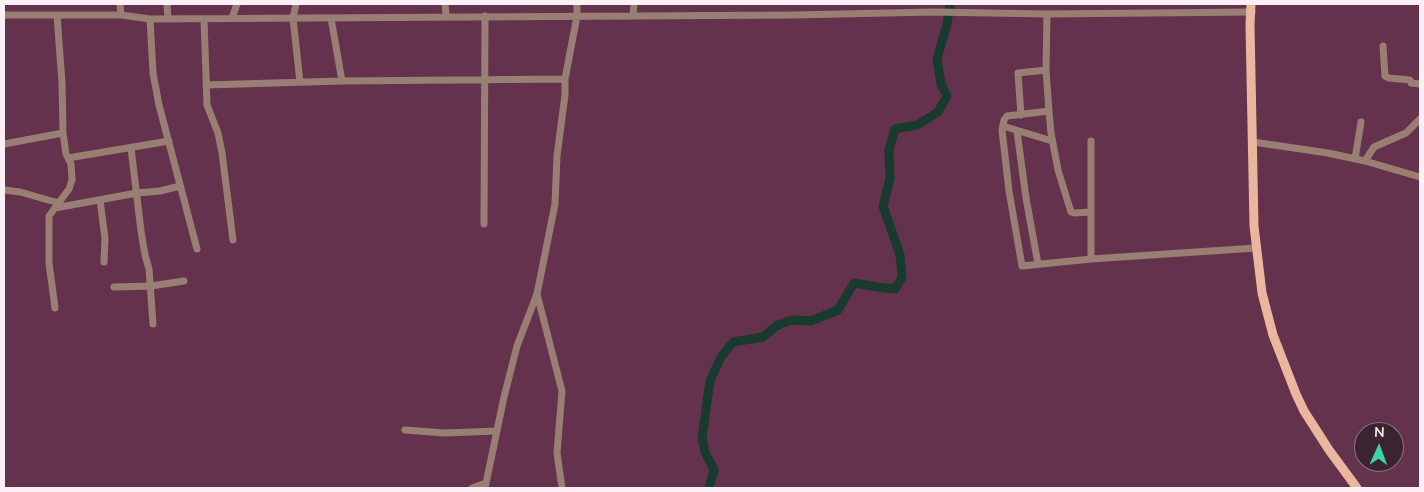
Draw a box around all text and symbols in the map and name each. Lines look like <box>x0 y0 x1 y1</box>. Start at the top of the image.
north arrow <box>1354 422 1404 472</box>
text: N <box>1374 423 1385 442</box>

